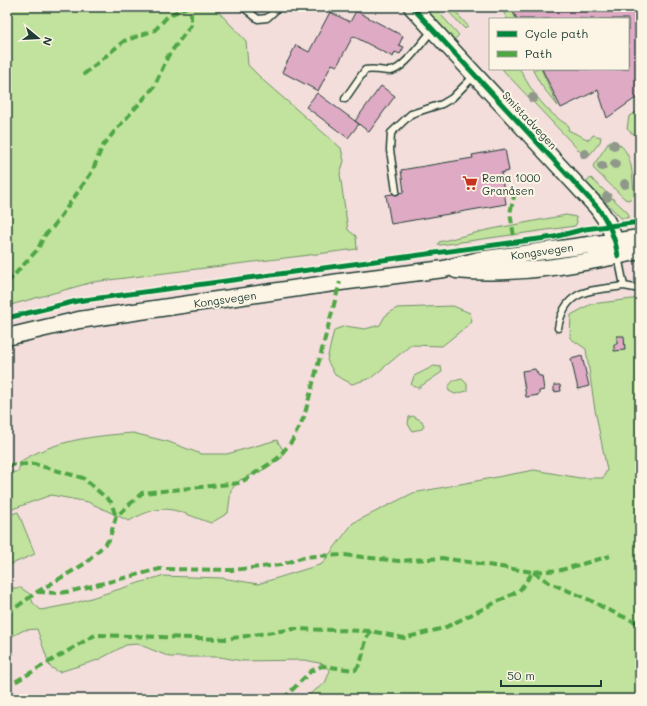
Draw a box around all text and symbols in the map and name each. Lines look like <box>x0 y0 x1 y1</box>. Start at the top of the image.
north arrow <box>18 18 58 58</box>
legend <box>489 18 629 70</box>
text: Cycle path <box>525 25 588 41</box>
text: N <box>40 35 56 48</box>
text: Path <box>525 45 552 61</box>
street label: Smistadvegen <box>499 88 561 152</box>
place label: Rema 1000 Granåsen <box>482 170 540 198</box>
supermarket icon: Rema 1000 Granåsen <box>461 174 479 192</box>
street label: Kongsvegen <box>510 239 574 263</box>
street label: Kongsvegen <box>193 287 257 311</box>
scale bar <box>501 662 601 688</box>
text: 50 m <box>507 667 535 683</box>

